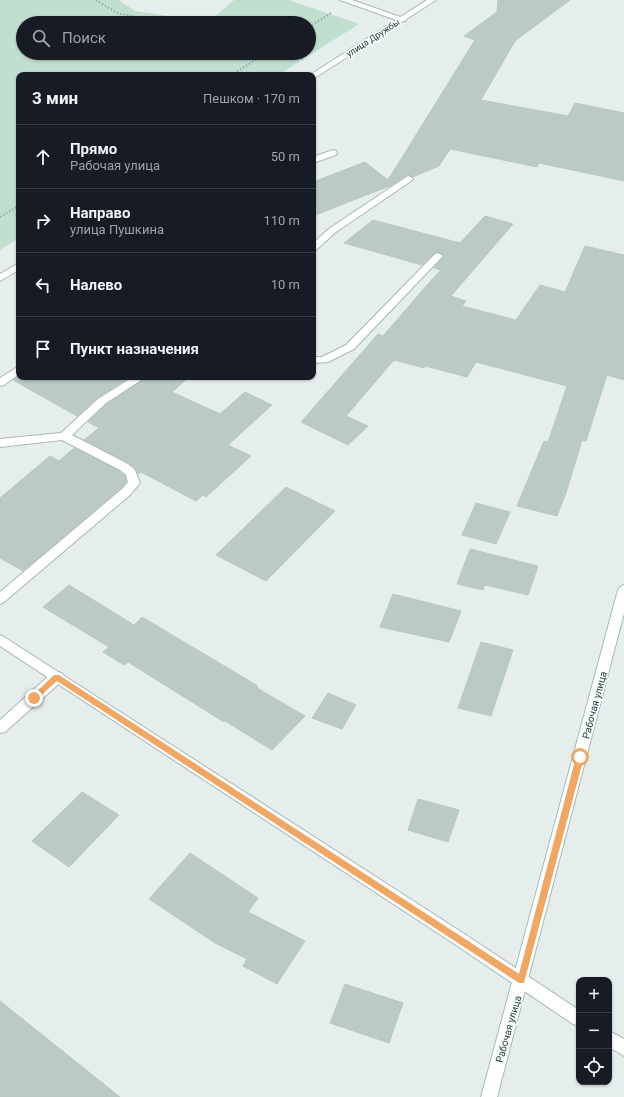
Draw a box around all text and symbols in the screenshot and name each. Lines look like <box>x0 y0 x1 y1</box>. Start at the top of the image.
search box <box>16 16 316 60</box>
street label: улица Дружбы <box>344 17 402 59</box>
icon: search <box>30 27 52 49</box>
text: Поиск <box>62 29 106 47</box>
text: 3 мин <box>32 88 78 108</box>
text: Пешком · 170 m <box>203 91 300 106</box>
text: Прямо <box>70 140 117 158</box>
icon: ahead <box>32 146 54 168</box>
text: 50 m <box>271 149 300 164</box>
text: Рабочая улица <box>70 158 160 173</box>
text: Направо <box>70 204 131 222</box>
icon: right <box>32 210 54 232</box>
text: 110 m <box>263 213 300 228</box>
text: улица Пушкина <box>70 222 164 237</box>
icon: left <box>32 274 54 296</box>
text: Налево <box>70 276 122 294</box>
text: 10 m <box>271 277 300 292</box>
icon: arrive <box>32 338 54 360</box>
text: Пункт назначения <box>70 340 199 358</box>
street label: Рабочая улица <box>580 670 609 740</box>
route end <box>25 689 43 707</box>
route start <box>571 748 589 766</box>
map controls <box>576 977 612 1085</box>
button: + <box>576 977 612 1013</box>
street label: Рабочая улица <box>494 994 523 1064</box>
button: − <box>576 1013 612 1049</box>
button: locate <box>576 1049 612 1085</box>

